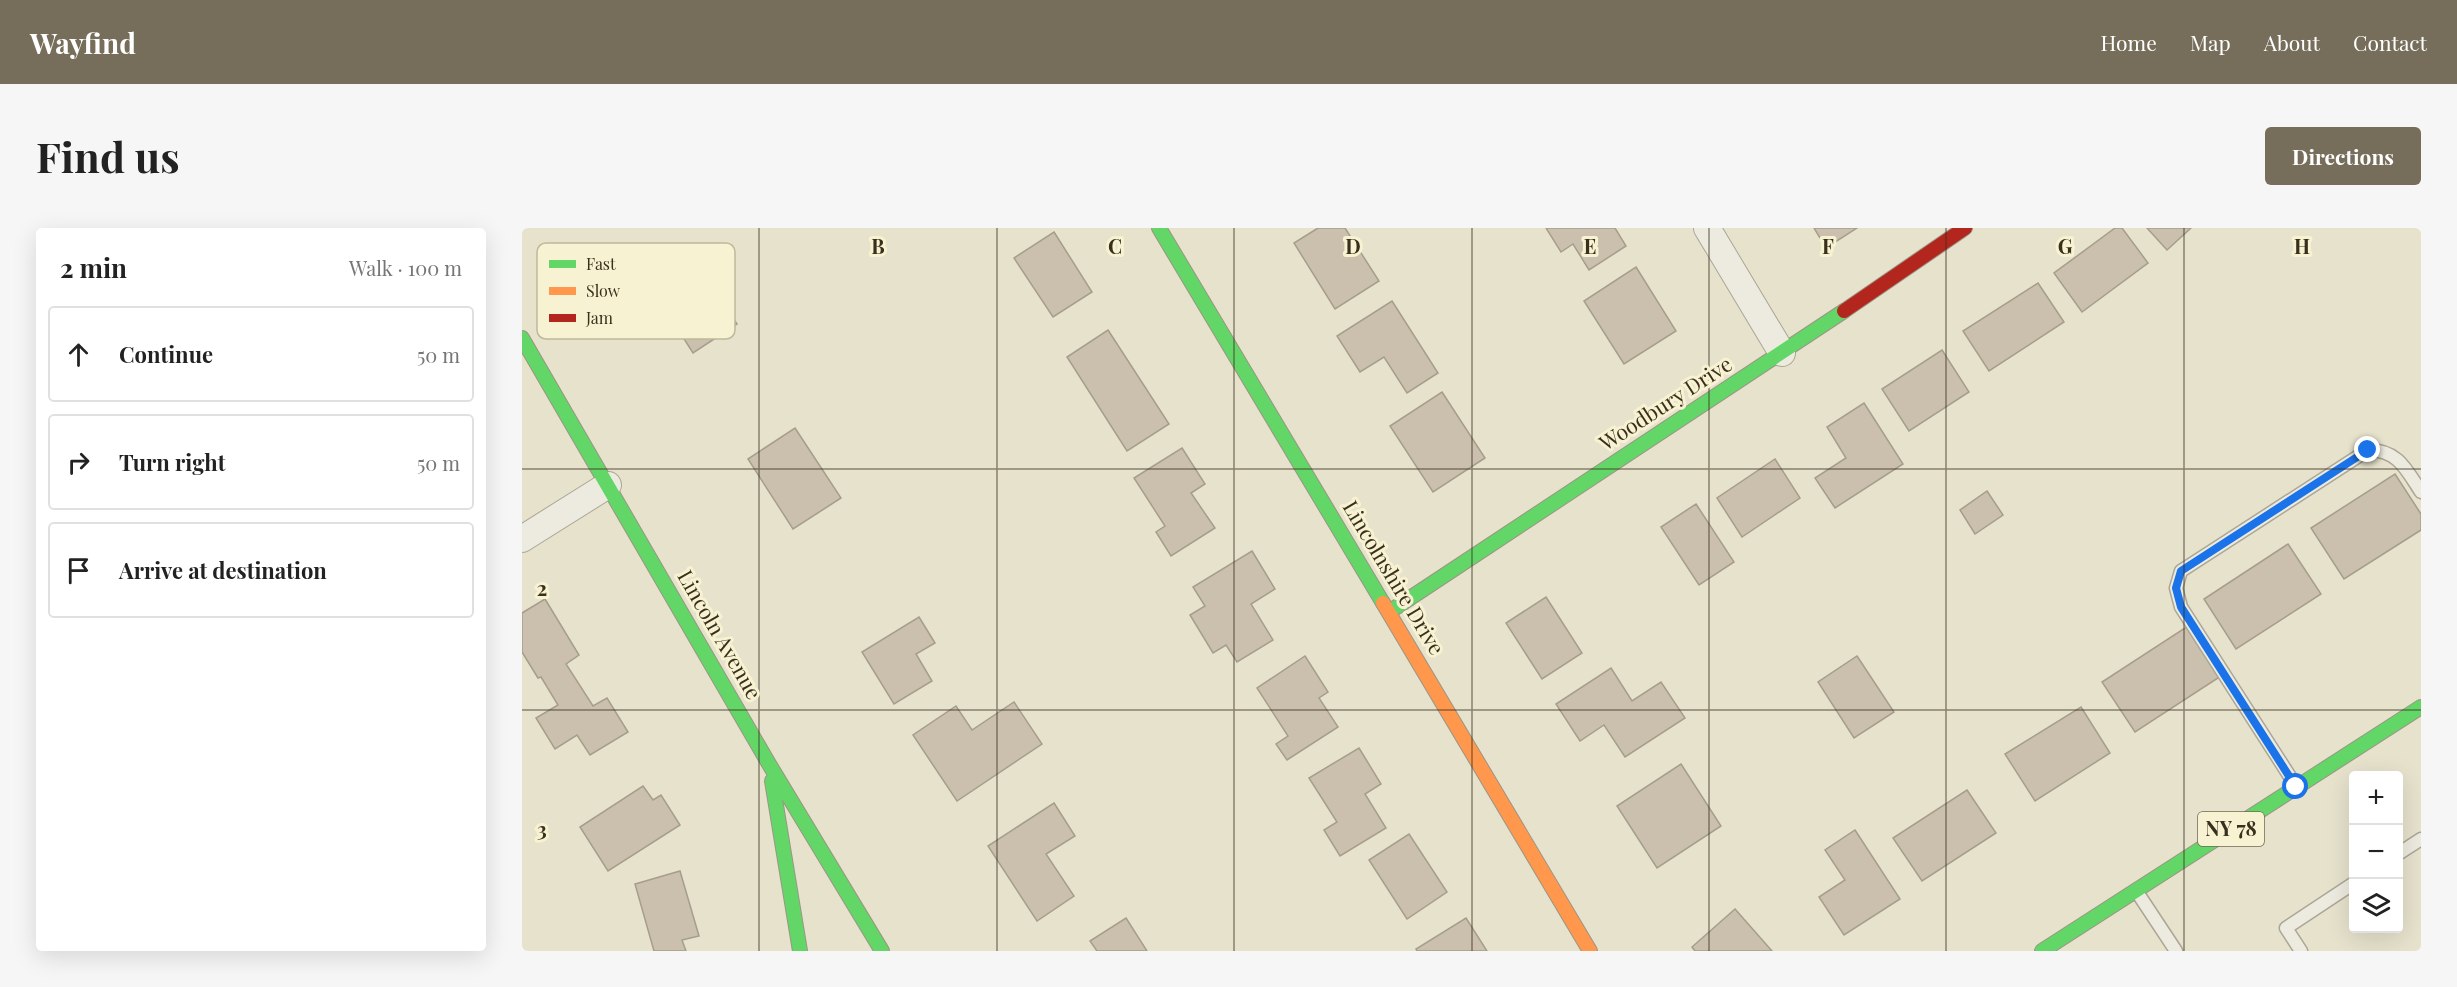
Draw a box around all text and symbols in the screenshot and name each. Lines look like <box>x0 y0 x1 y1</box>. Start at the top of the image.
text: Wayfind <box>30 24 136 61</box>
text: Home <box>2101 28 2157 56</box>
text: Map <box>2190 28 2231 56</box>
text: About <box>2264 28 2320 56</box>
text: Contact <box>2353 28 2427 56</box>
button: Directions <box>2265 127 2421 185</box>
text: Find us <box>36 128 180 184</box>
text: B <box>871 232 885 259</box>
text: C <box>1108 232 1122 259</box>
text: D <box>1345 232 1361 259</box>
text: E <box>1584 232 1596 259</box>
text: F <box>1822 232 1834 259</box>
text: G <box>2058 232 2073 259</box>
text: H <box>2294 232 2310 259</box>
legend <box>537 243 735 339</box>
text: 2 min <box>60 250 127 285</box>
text: Fast <box>586 253 616 274</box>
text: Walk · 100 m <box>349 254 462 281</box>
text: Slow <box>586 280 621 301</box>
text: Jam <box>585 307 613 328</box>
icon: ahead <box>62 338 95 371</box>
text: Continue <box>119 339 213 369</box>
text: 50 m <box>417 341 460 368</box>
street label: Woodbury Drive <box>1592 349 1737 456</box>
route end <box>2354 436 2380 462</box>
icon: right <box>62 446 95 479</box>
text: Turn right <box>119 447 225 477</box>
text: 50 m <box>417 449 460 476</box>
street label: Lincolnshire Drive <box>1338 495 1452 659</box>
icon: arrive <box>62 554 95 587</box>
text: Arrive at destination <box>119 555 327 585</box>
street label: Lincoln Avenue <box>672 564 769 704</box>
text: 2 <box>537 574 547 601</box>
map controls <box>2349 771 2403 933</box>
button: + <box>2349 771 2403 825</box>
route start <box>2282 773 2308 799</box>
road number: NY 78 <box>2198 812 2264 846</box>
text: 3 <box>537 815 547 842</box>
button: − <box>2349 825 2403 879</box>
button: layers <box>2349 879 2403 933</box>

